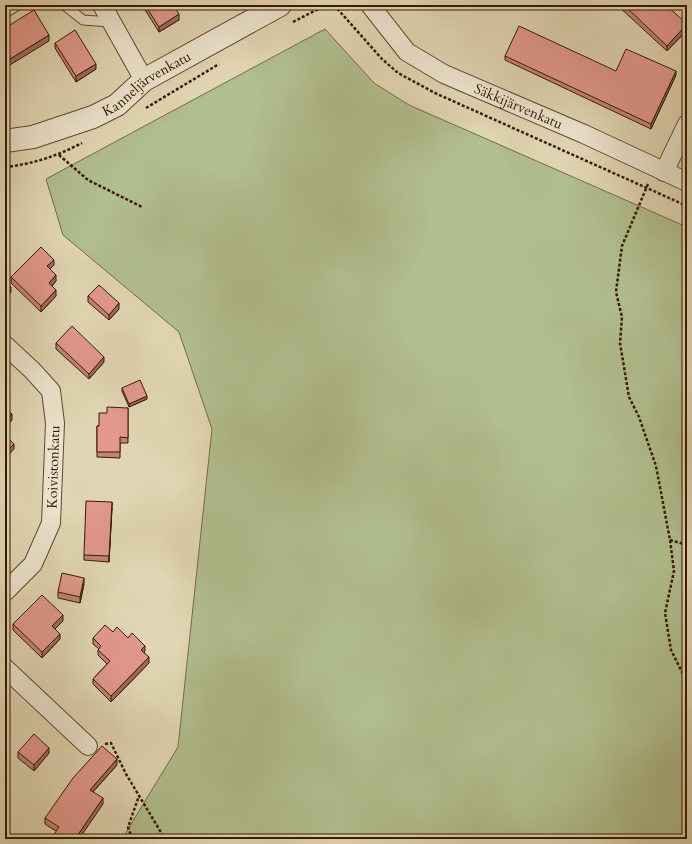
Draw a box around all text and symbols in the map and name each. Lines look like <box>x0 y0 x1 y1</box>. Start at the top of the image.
street label: Kanneljärvenkatu <box>99 47 195 121</box>
street label: Säkkijärvenkatu <box>471 79 566 134</box>
street label: Koivistonkatu <box>43 425 64 509</box>

